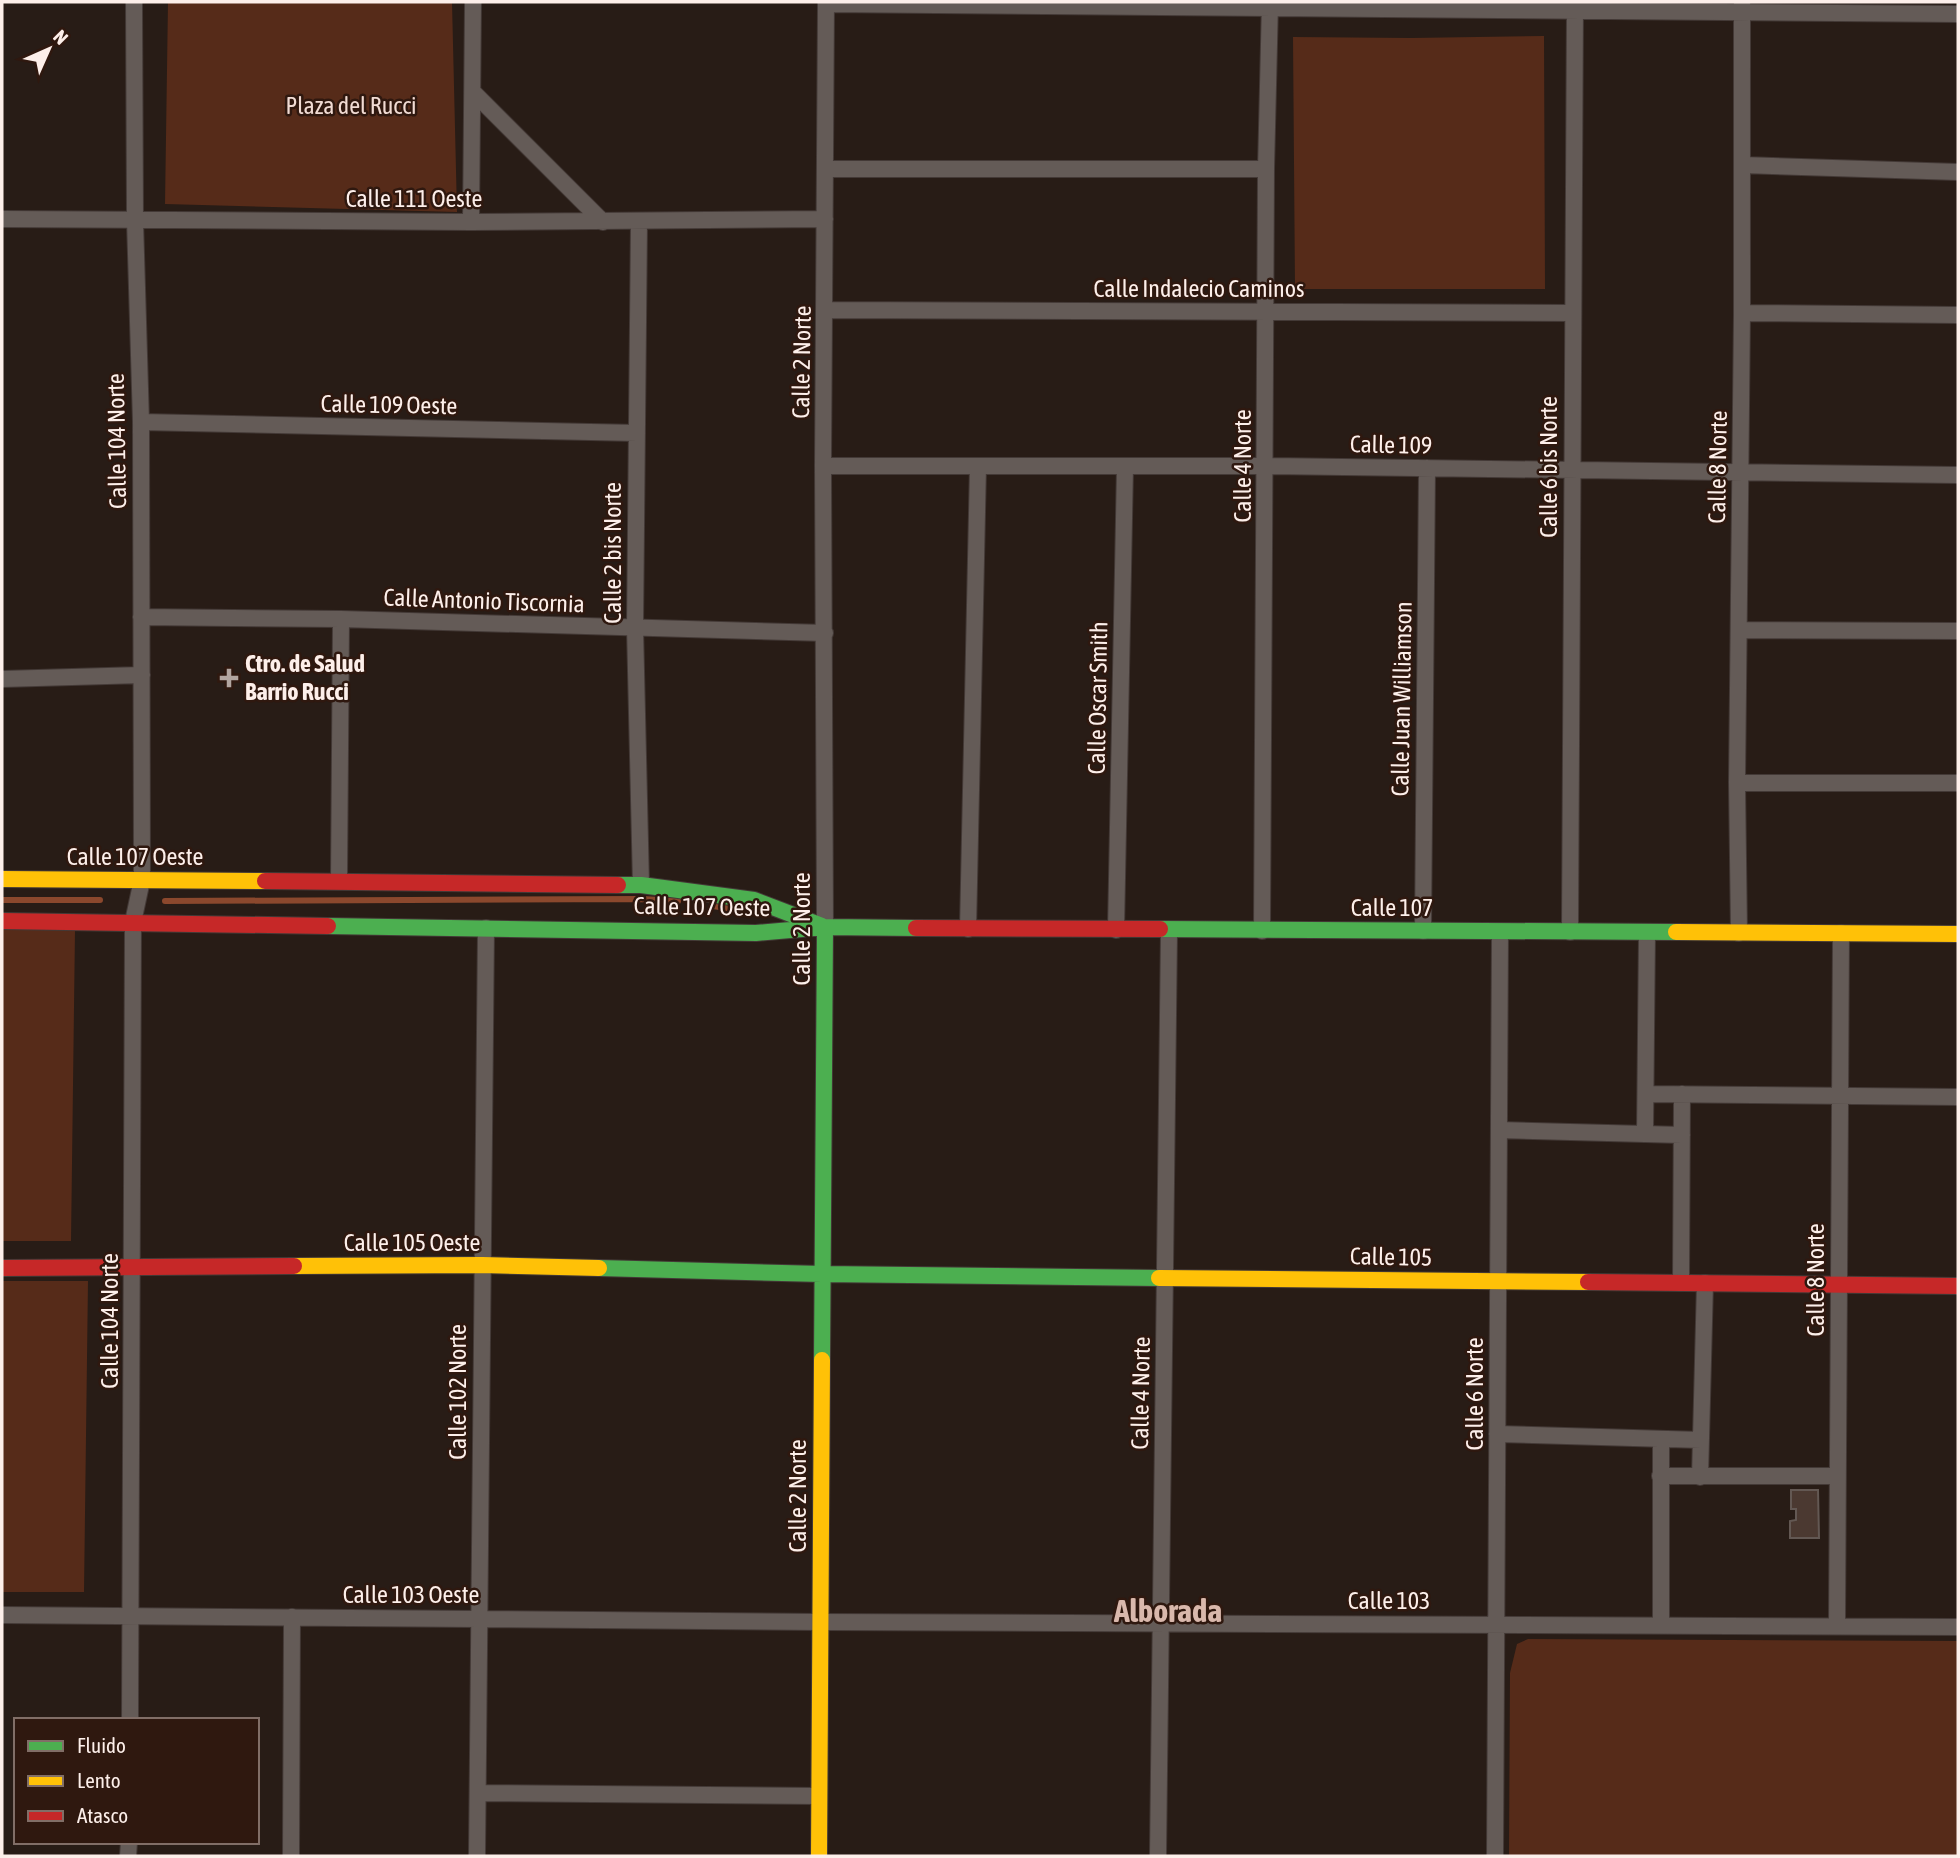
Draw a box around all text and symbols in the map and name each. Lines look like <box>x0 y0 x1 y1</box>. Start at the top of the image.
north arrow <box>14 14 84 84</box>
text: N <box>49 25 73 49</box>
park label: Plaza del Rucci <box>285 92 417 119</box>
street label: Calle 111 Oeste <box>346 185 482 212</box>
street label: Calle Indalecio Caminos <box>1094 275 1304 302</box>
street label: Calle 2 Norte <box>787 305 816 419</box>
street label: Calle 104 Norte <box>102 373 131 509</box>
street label: Calle 109 Oeste <box>320 390 458 419</box>
street label: Calle 6 bis Norte <box>1535 396 1562 538</box>
street label: Calle 4 Norte <box>1229 409 1256 523</box>
street label: Calle 8 Norte <box>1703 410 1732 524</box>
street label: Calle 109 <box>1350 430 1432 459</box>
street label: Calle 2 bis Norte <box>599 482 626 624</box>
street label: Calle Antonio Tiscornia <box>383 583 585 618</box>
street label: Calle Juan Williamson <box>1386 601 1417 797</box>
street label: Calle Oscar Smith <box>1083 621 1112 775</box>
place label: Ctro. de Salud Barrio Rucci <box>245 650 365 705</box>
marker: Ctro. de Salud Barrio Rucci <box>219 668 239 688</box>
street label: Calle 107 Oeste <box>67 843 203 870</box>
street label: Calle 2 Norte <box>788 872 815 986</box>
street label: Calle 107 Oeste <box>633 892 771 921</box>
street label: Calle 107 <box>1351 894 1433 921</box>
street label: Calle 8 Norte <box>1802 1223 1829 1337</box>
street label: Calle 105 Oeste <box>344 1229 480 1256</box>
street label: Calle 105 <box>1350 1242 1432 1271</box>
street label: Calle 104 Norte <box>96 1253 123 1389</box>
street label: Calle 102 Norte <box>444 1324 471 1460</box>
street label: Calle 4 Norte <box>1126 1336 1155 1450</box>
street label: Calle 6 Norte <box>1461 1337 1488 1451</box>
street label: Calle 2 Norte <box>784 1439 811 1553</box>
street label: Calle 103 Oeste <box>343 1581 479 1608</box>
street label: Calle 103 <box>1348 1587 1430 1614</box>
district label: Alborada <box>1113 1592 1222 1629</box>
legend <box>14 1718 259 1844</box>
text: Fluido <box>77 1733 126 1757</box>
text: Lento <box>77 1768 121 1792</box>
text: Atasco <box>77 1803 128 1827</box>

